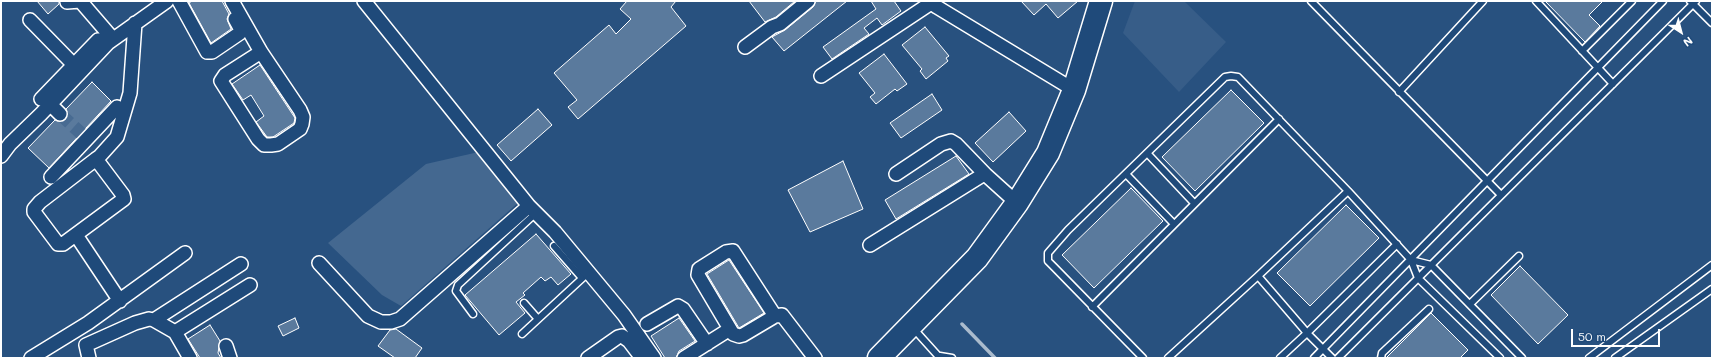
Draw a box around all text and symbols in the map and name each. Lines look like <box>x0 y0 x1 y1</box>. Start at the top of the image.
north arrow <box>1661 12 1701 52</box>
text: N <box>1681 34 1696 51</box>
scale bar <box>1573 321 1662 347</box>
text: 50 m <box>1578 328 1606 344</box>

